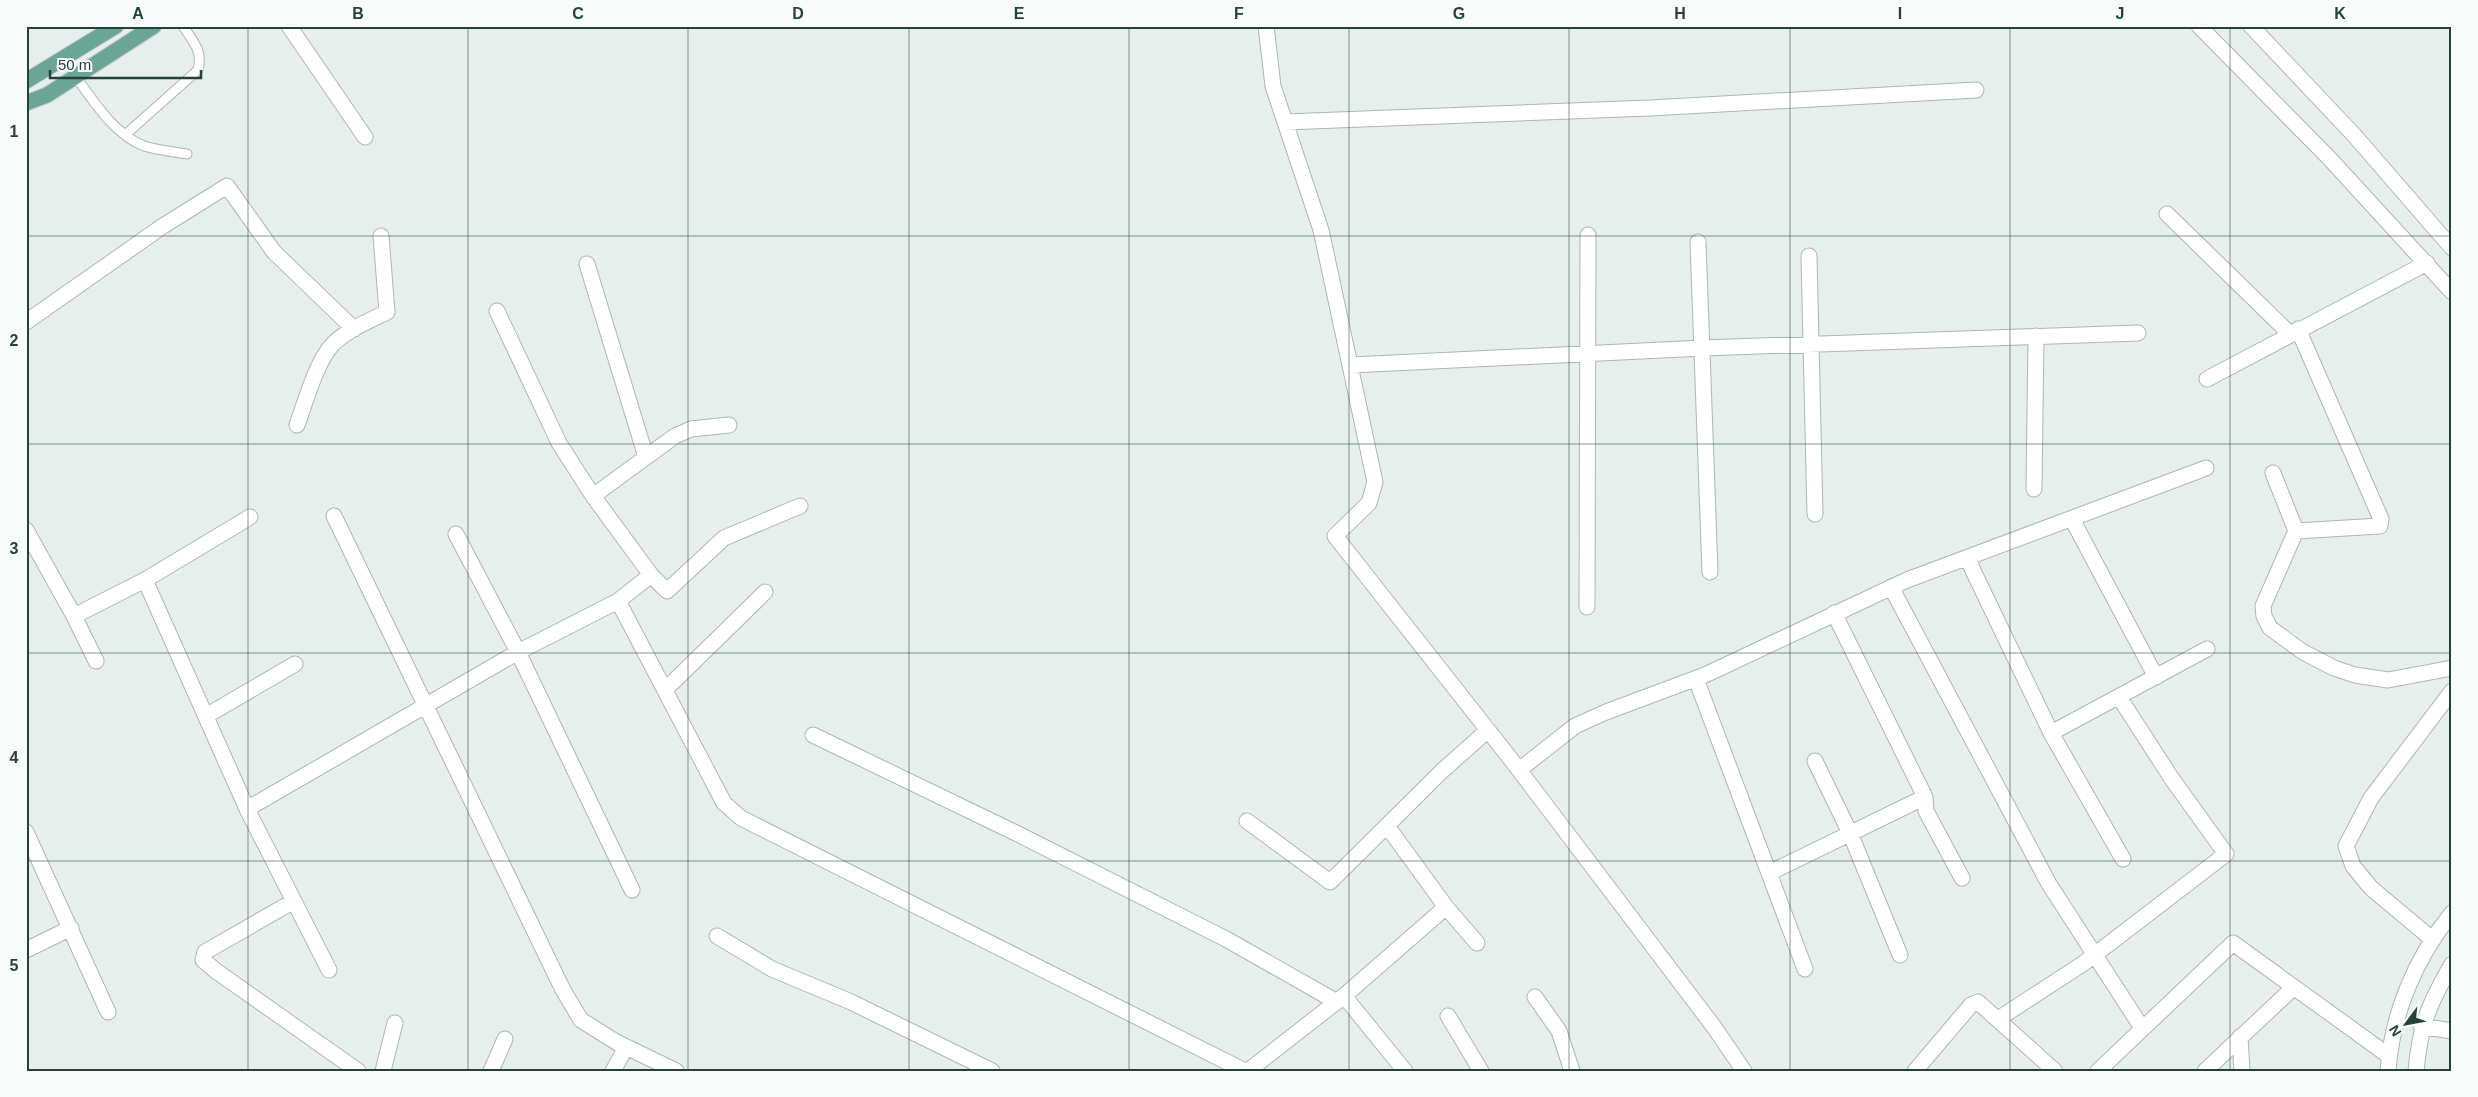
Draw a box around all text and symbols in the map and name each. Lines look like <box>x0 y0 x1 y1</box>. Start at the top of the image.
text: A <box>132 5 144 22</box>
text: B <box>352 5 364 22</box>
text: C <box>572 5 584 22</box>
text: D <box>792 5 804 22</box>
text: E <box>1014 5 1025 22</box>
text: F <box>1234 5 1244 22</box>
text: G <box>1453 5 1465 22</box>
text: H <box>1674 5 1686 22</box>
text: I <box>1898 5 1902 22</box>
text: J <box>2116 5 2124 22</box>
text: K <box>2334 5 2346 22</box>
scale bar <box>50 48 201 80</box>
text: 50 m <box>58 56 91 73</box>
text: 1 <box>10 123 19 140</box>
text: 2 <box>10 332 19 349</box>
text: 3 <box>10 540 19 557</box>
text: 4 <box>10 749 19 766</box>
text: 5 <box>10 957 19 974</box>
north arrow <box>2380 1000 2430 1050</box>
text: N <box>2386 1022 2404 1039</box>

